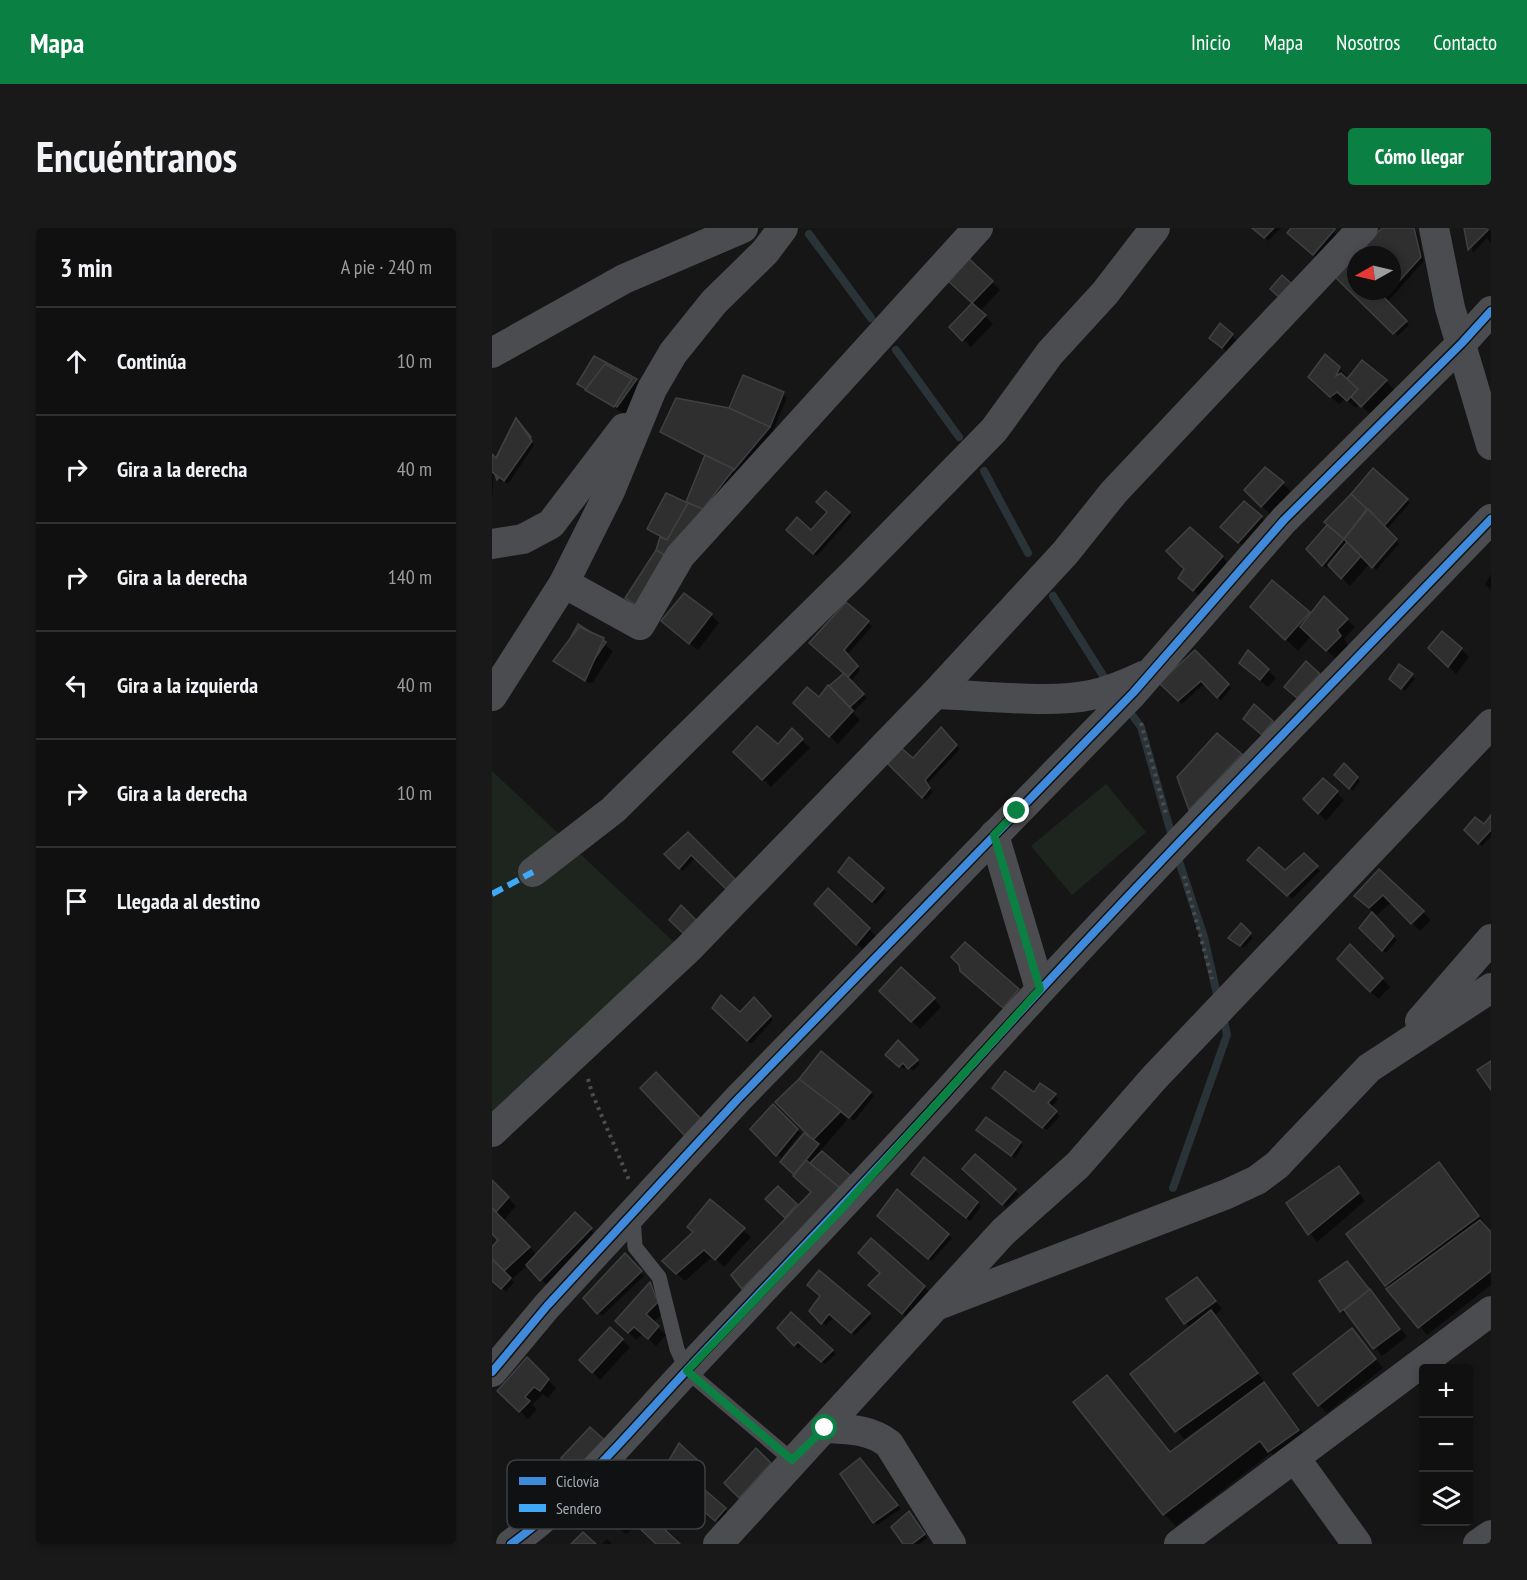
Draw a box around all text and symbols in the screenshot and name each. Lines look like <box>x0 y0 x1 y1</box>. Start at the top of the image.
text: Mapa <box>30 24 84 61</box>
text: Inicio <box>1191 29 1231 56</box>
text: Mapa <box>1264 29 1303 56</box>
text: Nosotros <box>1336 29 1400 56</box>
text: Contacto <box>1433 29 1497 56</box>
button: Cómo llegar <box>1348 128 1491 185</box>
text: Encuéntranos <box>36 129 237 184</box>
north arrow <box>1347 246 1401 300</box>
text: 3 min <box>60 251 113 284</box>
text: A pie · 240 m <box>341 254 432 280</box>
icon: ahead <box>60 345 93 378</box>
text: Continúa <box>117 347 186 375</box>
text: 10 m <box>397 348 432 374</box>
icon: right <box>60 453 93 486</box>
text: Gira a la derecha <box>117 455 247 483</box>
text: 40 m <box>397 456 432 482</box>
icon: right <box>60 561 93 594</box>
text: Gira a la derecha <box>117 563 247 591</box>
text: 140 m <box>388 564 432 590</box>
icon: left <box>60 669 93 702</box>
text: Gira a la izquierda <box>117 671 258 699</box>
text: 40 m <box>397 672 432 698</box>
icon: right <box>60 777 93 810</box>
text: Gira a la derecha <box>117 779 247 807</box>
text: 10 m <box>397 780 432 806</box>
route end <box>1003 797 1029 823</box>
icon: arrive <box>60 885 93 918</box>
text: Llegada al destino <box>117 887 260 915</box>
map controls <box>1419 1364 1473 1526</box>
button: + <box>1419 1364 1473 1418</box>
route start <box>811 1414 837 1440</box>
button: − <box>1419 1418 1473 1472</box>
legend <box>507 1460 705 1529</box>
text: Ciclovía <box>556 1471 599 1491</box>
button: layers <box>1419 1472 1473 1526</box>
text: Sendero <box>556 1498 601 1518</box>

